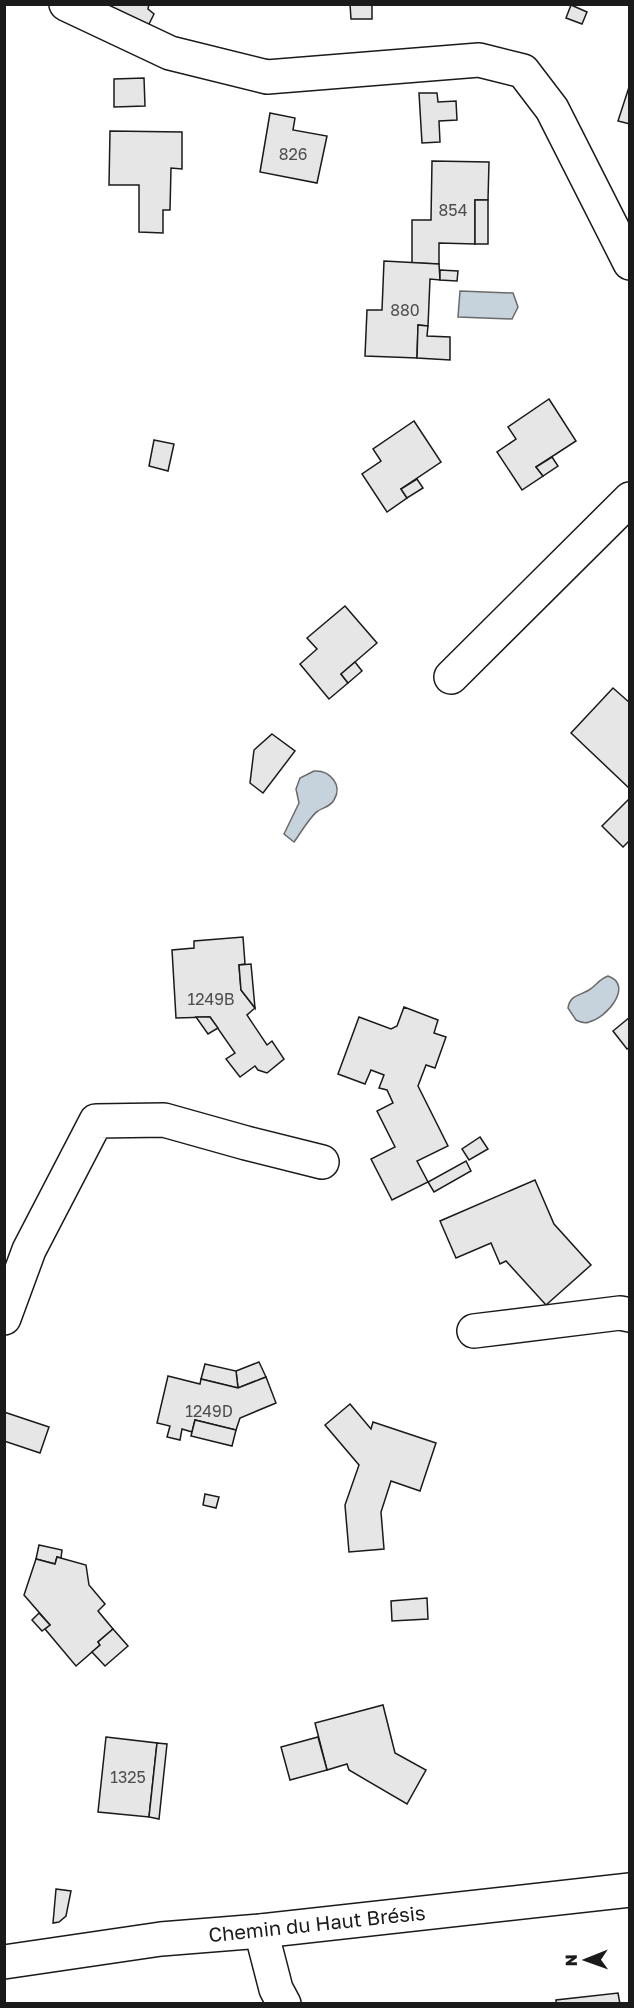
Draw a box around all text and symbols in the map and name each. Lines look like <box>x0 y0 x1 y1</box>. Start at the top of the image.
house number: 826 <box>279 144 307 164</box>
house number: 854 <box>439 200 467 220</box>
house number: 880 <box>390 300 420 320</box>
house number: 1249B <box>187 989 235 1009</box>
house number: 1249D <box>185 1401 233 1421</box>
house number: 1325 <box>110 1767 146 1787</box>
street label: Chemin du Haut Brésis <box>207 1900 427 1946</box>
north arrow <box>556 1930 616 1990</box>
text: N <box>561 1954 581 1967</box>

